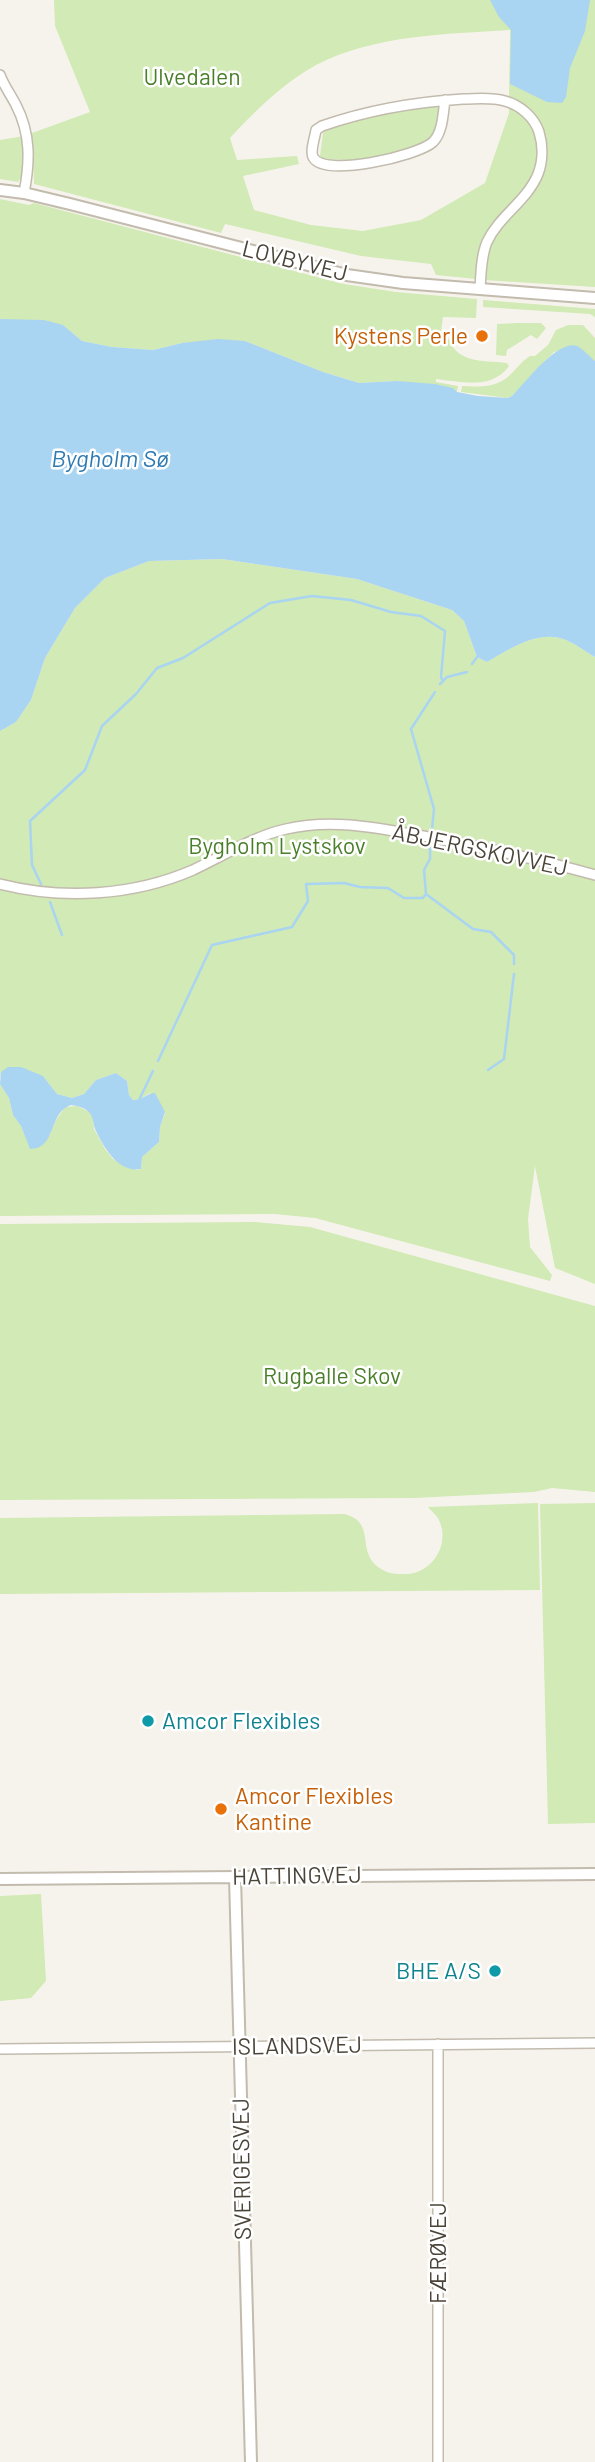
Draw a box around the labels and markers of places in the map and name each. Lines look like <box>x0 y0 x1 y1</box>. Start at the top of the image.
place label: Kystens Perle <box>334 322 468 350</box>
marker: Kystens Perle <box>474 328 490 344</box>
place label: Amcor Flexibles <box>162 1707 320 1735</box>
marker: Amcor Flexibles <box>140 1713 156 1729</box>
place label: Amcor Flexibles Kantine <box>235 1782 393 1836</box>
marker: Amcor Flexibles Kantine <box>213 1801 229 1817</box>
place label: BHE A/S <box>396 1957 481 1985</box>
marker: BHE A/S <box>487 1963 503 1979</box>

